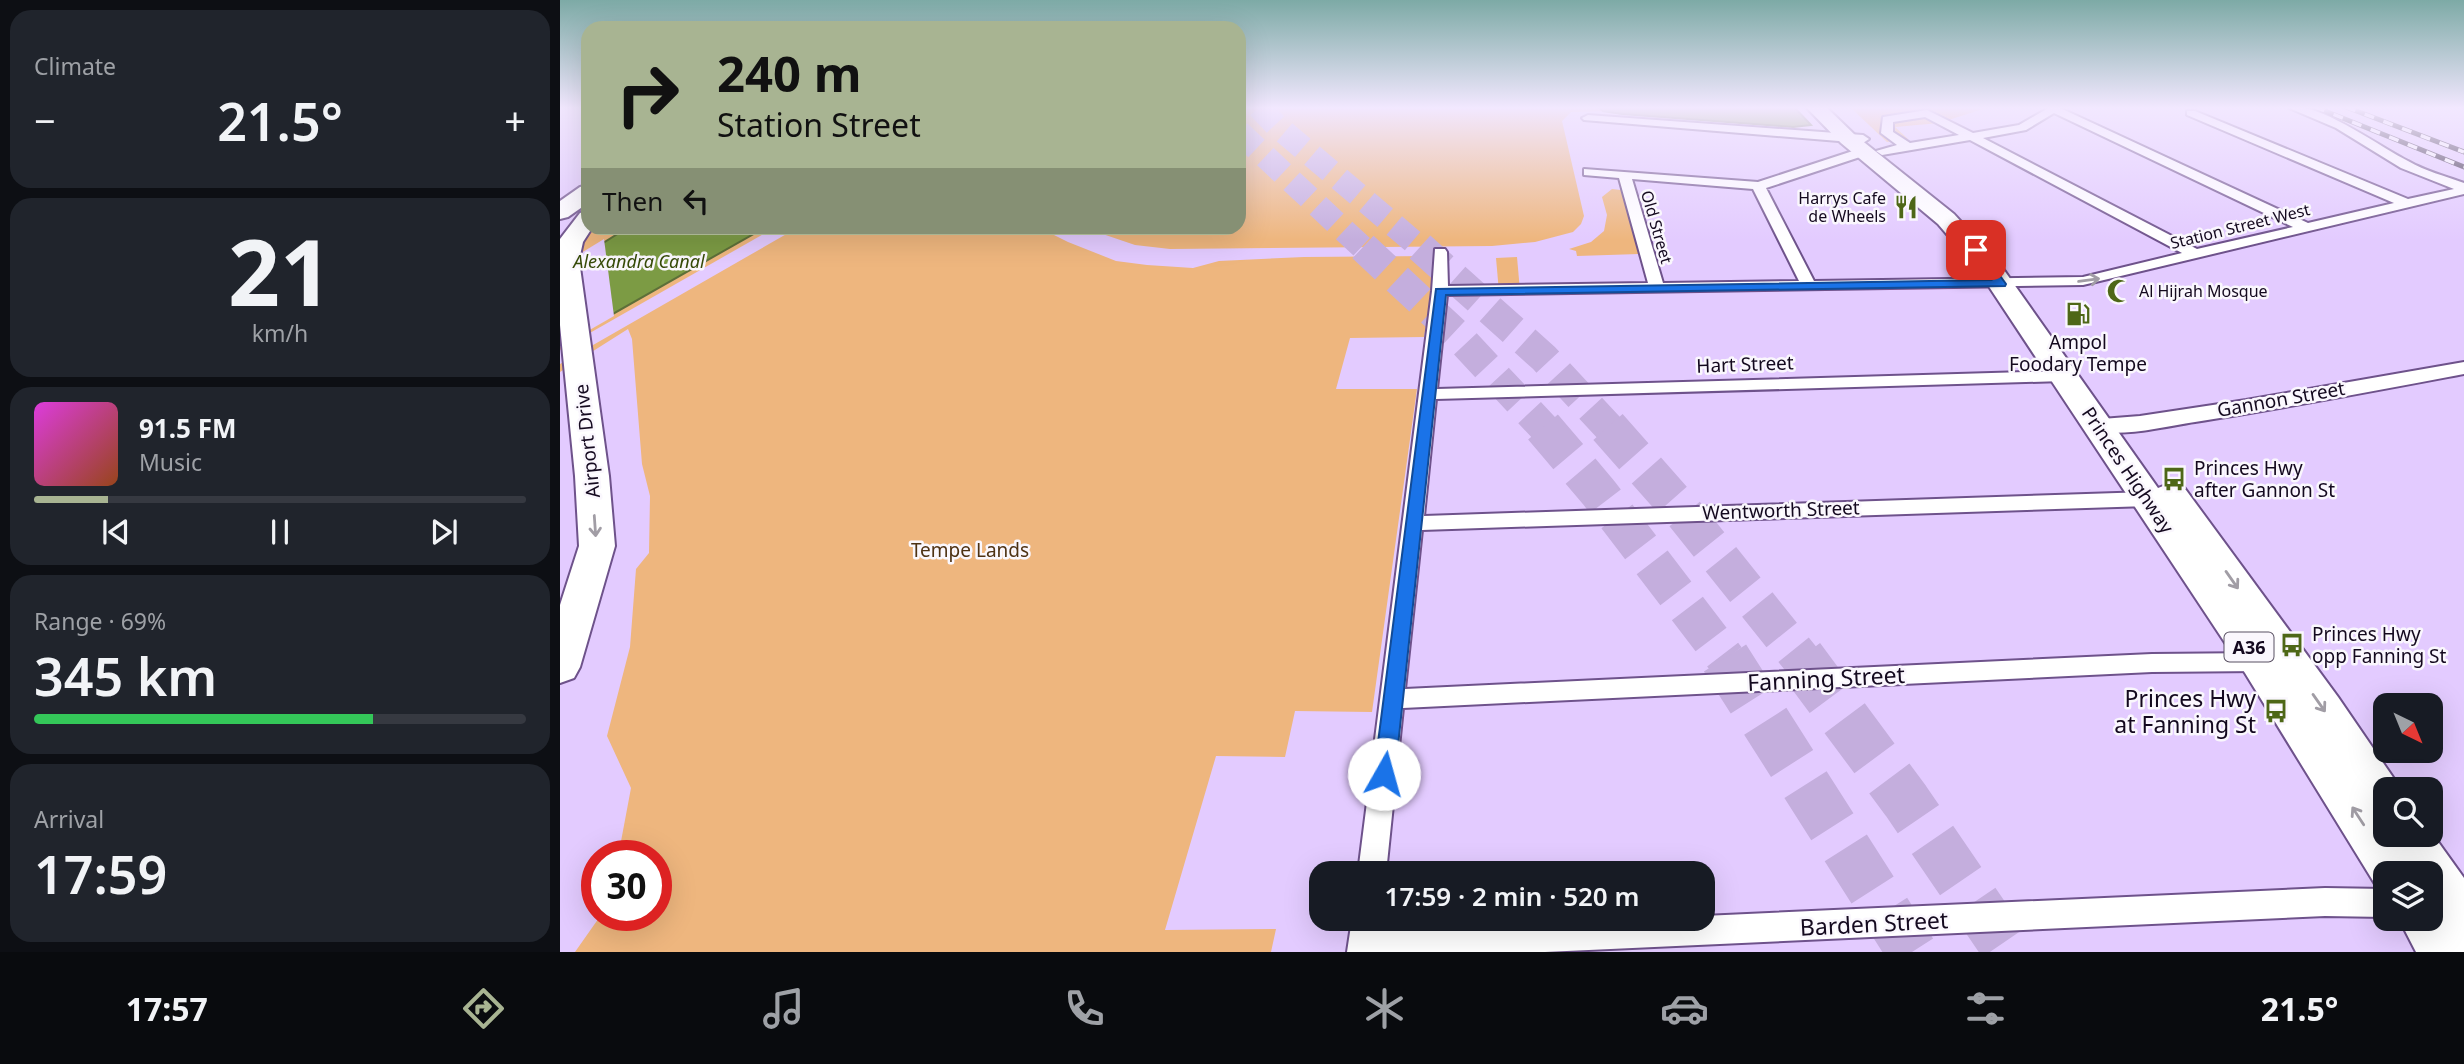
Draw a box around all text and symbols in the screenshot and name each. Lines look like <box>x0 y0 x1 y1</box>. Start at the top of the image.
text: 240 m <box>717 40 862 106</box>
icon: right <box>602 49 693 140</box>
text: Climate <box>34 50 116 82</box>
text: 21.5° <box>217 85 343 156</box>
text: − <box>34 94 56 146</box>
text: + <box>504 94 526 146</box>
text: Station Street <box>717 103 921 146</box>
icon: left <box>677 182 715 220</box>
text: Then <box>602 183 663 219</box>
place label: Harrys Cafe de Wheels <box>1798 187 1886 227</box>
street label: Old Street <box>1636 188 1678 266</box>
restaurant icon: Harrys Cafe de Wheels <box>1892 193 1920 221</box>
street label: Station Street West <box>2168 198 2312 254</box>
text: 21 <box>228 209 332 333</box>
pin <box>1946 220 2006 280</box>
icon: arrive <box>1957 231 1995 269</box>
water label: Alexandra Canal <box>571 249 705 273</box>
one-way arrow <box>2078 273 2100 286</box>
mosque icon: Al Hijrah Mosque <box>2105 277 2133 305</box>
place label: Al Hijrah Mosque <box>2139 280 2268 302</box>
fuel station icon: Ampol Foodary Tempe <box>2064 300 2092 328</box>
text: km/h <box>252 317 308 349</box>
place label: Ampol Foodary Tempe <box>2009 329 2147 377</box>
street label: Hart Street <box>1696 349 1794 379</box>
street label: Gannon Street <box>2215 375 2347 423</box>
street label: Airport Drive <box>568 383 606 499</box>
street label: Princes Highway <box>2076 402 2180 539</box>
text: 91.5 FM <box>139 410 236 446</box>
text: Music <box>139 446 202 478</box>
place label: Princes Hwy after Gannon St <box>2194 455 2335 503</box>
bus stop icon: Princes Hwy after Gannon St <box>2160 465 2188 493</box>
street label: Wentworth Street <box>1702 494 1860 526</box>
icon: previous <box>97 513 135 551</box>
icon: pause <box>261 513 299 551</box>
icon: next <box>425 513 463 551</box>
one-way arrow <box>589 514 602 536</box>
park label: Tempe Lands <box>911 537 1029 563</box>
one-way arrow <box>2225 570 2239 589</box>
text: Range · 69% <box>34 605 166 637</box>
place label: Princes Hwy opp Fanning St <box>2312 621 2447 669</box>
bus stop icon: Princes Hwy opp Fanning St <box>2278 631 2306 659</box>
road number: A36 <box>2224 632 2274 662</box>
text: 345 km <box>34 640 217 711</box>
street label: Fanning Street <box>1746 658 1906 698</box>
place label: Princes Hwy at Fanning St <box>2114 682 2256 740</box>
one-way arrow <box>2312 693 2326 712</box>
north arrow <box>2373 693 2443 763</box>
map controls <box>2373 693 2443 931</box>
bus stop icon: Princes Hwy at Fanning St <box>2262 697 2290 725</box>
position arrow <box>1347 737 1421 811</box>
button: search <box>2373 777 2443 847</box>
text: Arrival <box>34 803 104 835</box>
one-way arrow <box>2350 807 2365 826</box>
text: 17:59 <box>34 838 167 909</box>
speed limit sign: 30 <box>581 840 672 931</box>
button: layers <box>2373 861 2443 931</box>
text: 17:59 · 2 min · 520 m <box>1385 878 1639 914</box>
street label: Barden Street <box>1799 903 1949 943</box>
icon: directions <box>459 984 508 1033</box>
icon: music <box>759 984 808 1033</box>
icon: phone <box>1060 984 1109 1033</box>
icon: climate <box>1360 984 1409 1033</box>
icon: car <box>1660 984 1709 1033</box>
icon: filters <box>1961 984 2010 1033</box>
text: 17:57 <box>126 987 208 1030</box>
text: 21.5° <box>2261 987 2338 1030</box>

